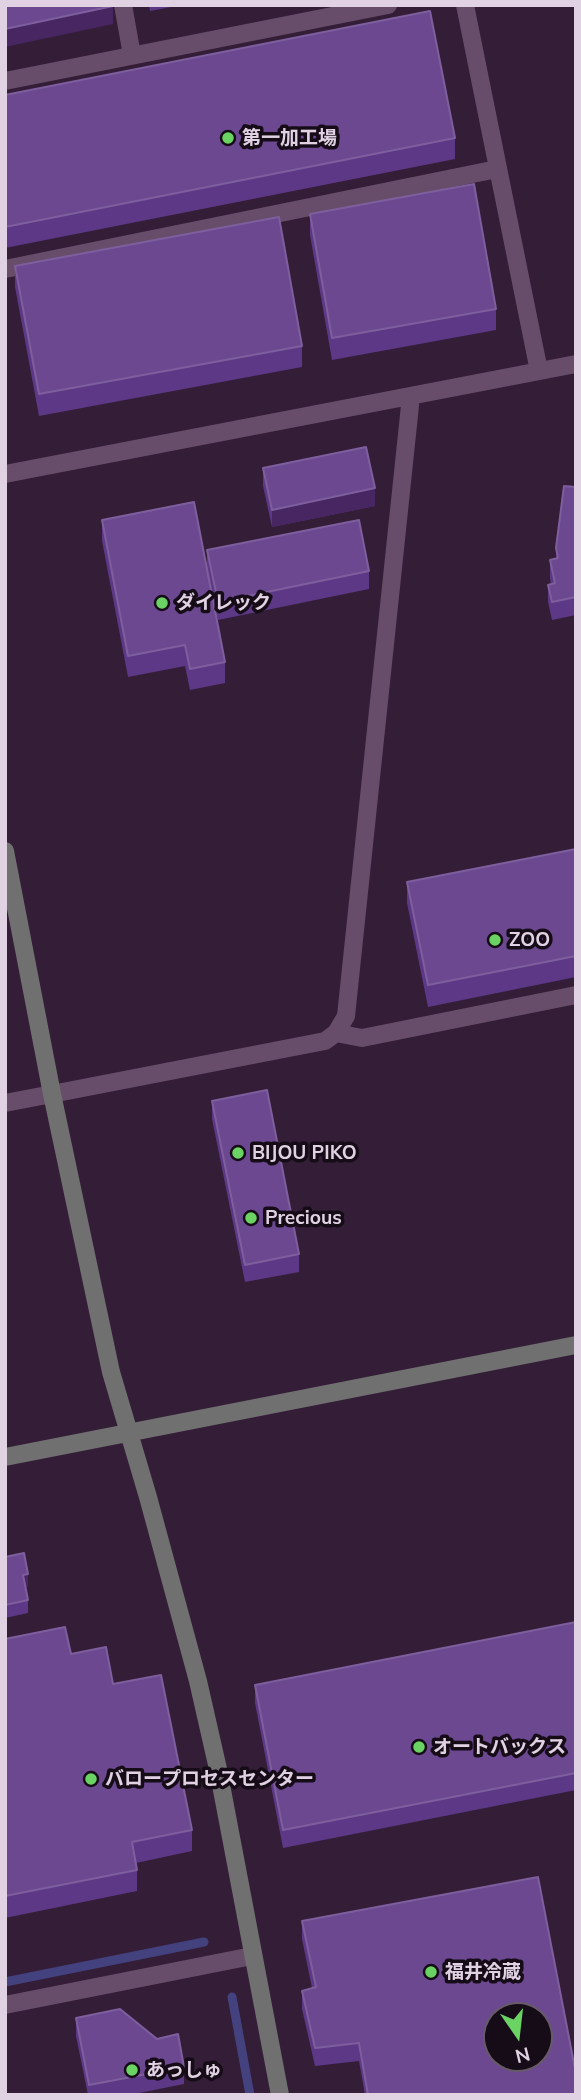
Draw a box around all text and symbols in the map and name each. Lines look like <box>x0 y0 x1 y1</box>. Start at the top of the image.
place label: 第一加工場 <box>242 127 337 149</box>
marker: 第一加工場 <box>220 130 236 146</box>
place label: ダイレック <box>176 592 271 614</box>
marker: ダイレック <box>154 595 170 611</box>
place label: ZOO <box>509 929 550 951</box>
marker: ZOO <box>487 932 503 948</box>
place label: BIJOU PIKO <box>252 1142 357 1164</box>
marker: BIJOU PIKO <box>230 1145 246 1161</box>
place label: Precious <box>265 1207 342 1229</box>
marker: Precious <box>243 1210 259 1226</box>
place label: オートバックス <box>433 1736 566 1758</box>
marker: オートバックス <box>411 1739 427 1755</box>
place label: バロープロセスセンター <box>105 1768 314 1790</box>
marker: バロープロセスセンター <box>83 1771 99 1787</box>
place label: 福井冷蔵 <box>445 1961 521 1983</box>
marker: 福井冷蔵 <box>423 1964 439 1980</box>
north arrow <box>483 2002 553 2072</box>
text: N <box>513 2042 532 2069</box>
place label: あっしゅ <box>146 2059 222 2081</box>
marker: あっしゅ <box>124 2062 140 2078</box>

